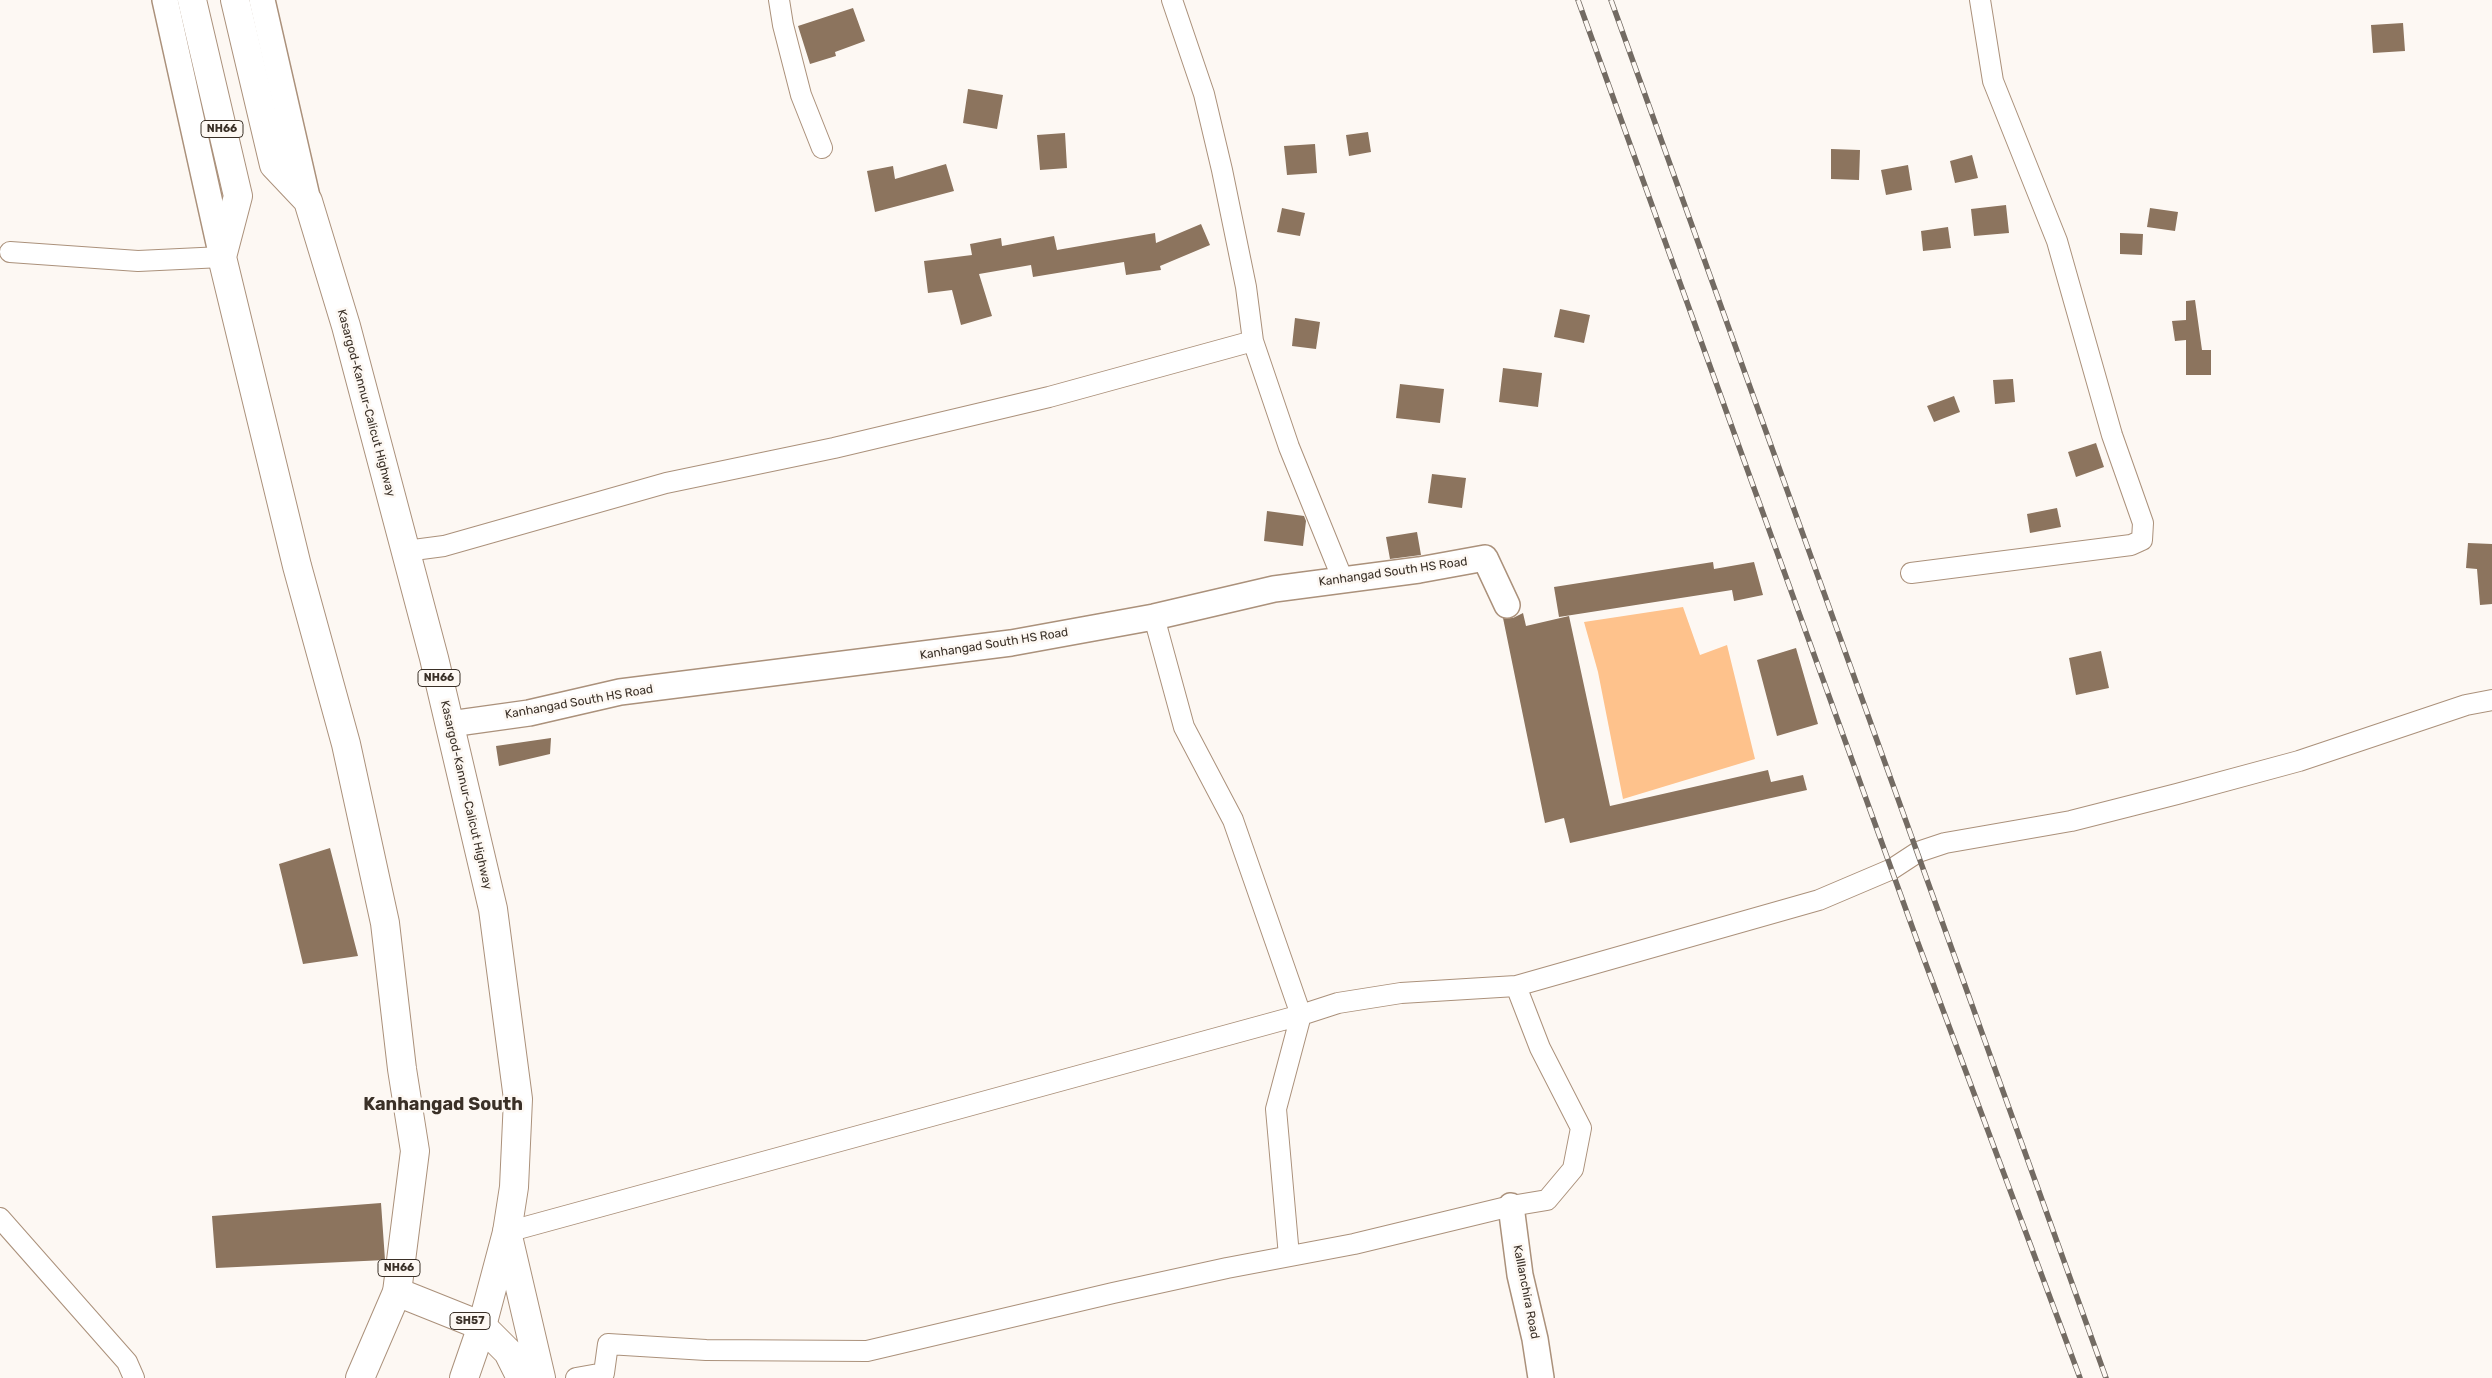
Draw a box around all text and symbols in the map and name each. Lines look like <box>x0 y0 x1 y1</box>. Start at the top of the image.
road number: NH66 <box>201 120 243 138</box>
street label: Kasargod-Kannur-Calicut Highway <box>334 308 398 498</box>
street label: Kanhangad South HS Road <box>1318 554 1468 590</box>
street label: Kanhangad South HS Road <box>919 625 1069 663</box>
road number: NH66 <box>418 670 460 686</box>
street label: Kanhangad South HS Road <box>504 682 654 722</box>
street label: Kasargod-Kannur-Calicut Highway <box>437 699 495 891</box>
district label: Kanhangad South <box>363 1094 523 1116</box>
street label: Kalllanchira Road <box>1510 1244 1542 1340</box>
road number: NH66 <box>378 1260 420 1276</box>
road number: SH57 <box>450 1312 490 1330</box>

